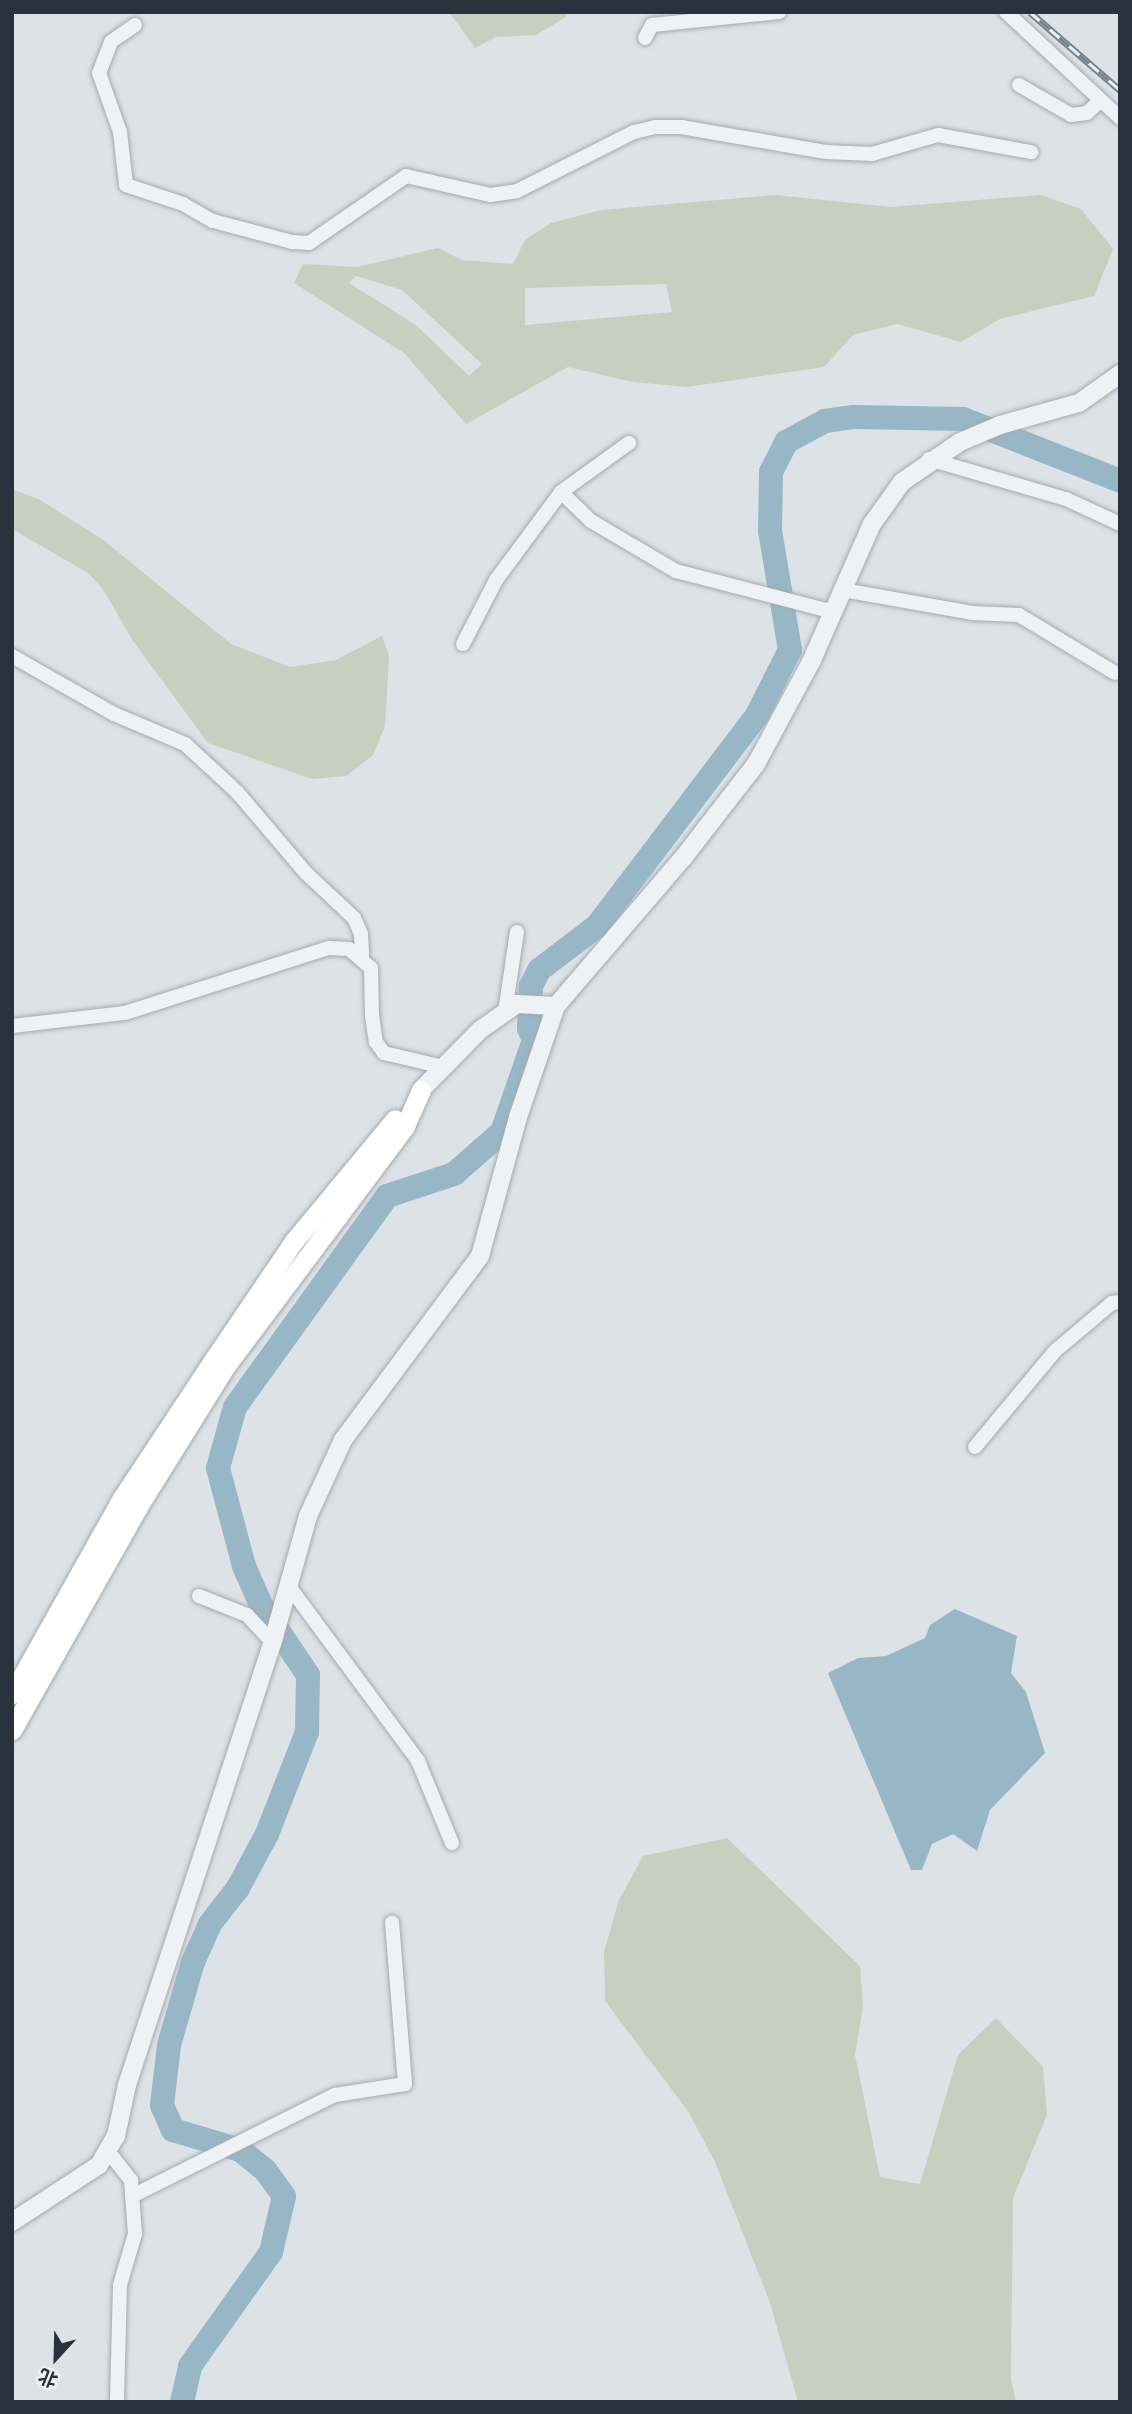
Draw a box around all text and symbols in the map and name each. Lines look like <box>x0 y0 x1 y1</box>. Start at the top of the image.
north arrow <box>21 2323 91 2393</box>
text: 北 <box>35 2364 61 2392</box>

